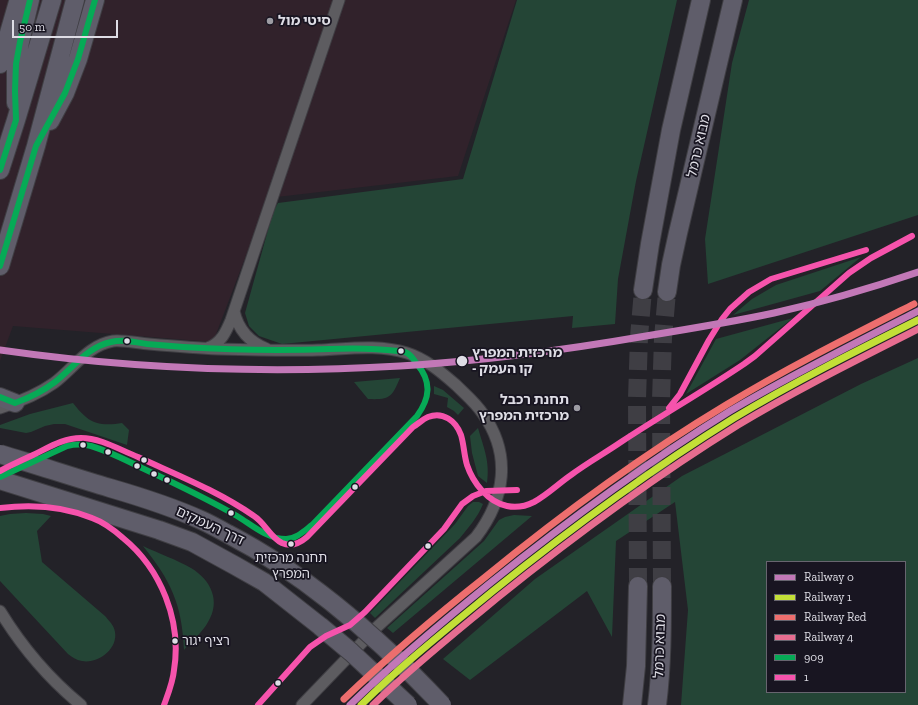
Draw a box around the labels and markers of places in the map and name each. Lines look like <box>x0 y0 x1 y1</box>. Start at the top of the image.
place label: סיטי מול <box>278 13 331 29</box>
marker: סיטי מול <box>265 16 275 26</box>
unlabelled marker <box>122 336 132 346</box>
place label: מרכזית המפרץ - קו העמק <box>472 345 562 378</box>
unlabelled marker <box>396 346 406 356</box>
marker: מרכזית המפרץ - קו העמק <box>455 354 469 368</box>
place label: תחנת רכבל מרכזית המפרץ <box>479 392 569 424</box>
marker: תחנת רכבל מרכזית המפרץ <box>572 403 582 413</box>
unlabelled marker <box>78 440 88 450</box>
unlabelled marker <box>103 447 113 457</box>
unlabelled marker <box>139 455 149 465</box>
unlabelled marker <box>132 461 142 471</box>
unlabelled marker <box>149 469 159 479</box>
unlabelled marker <box>162 475 172 485</box>
unlabelled marker <box>350 482 360 492</box>
unlabelled marker <box>226 508 236 518</box>
marker: תחנה מרכזית המפרץ <box>286 539 296 549</box>
unlabelled marker <box>423 541 433 551</box>
place label: תחנה מרכזית המפרץ <box>255 550 327 581</box>
place label: רציף יגור <box>182 633 230 649</box>
marker: רציף יגור <box>170 636 180 646</box>
unlabelled marker <box>273 678 283 688</box>

